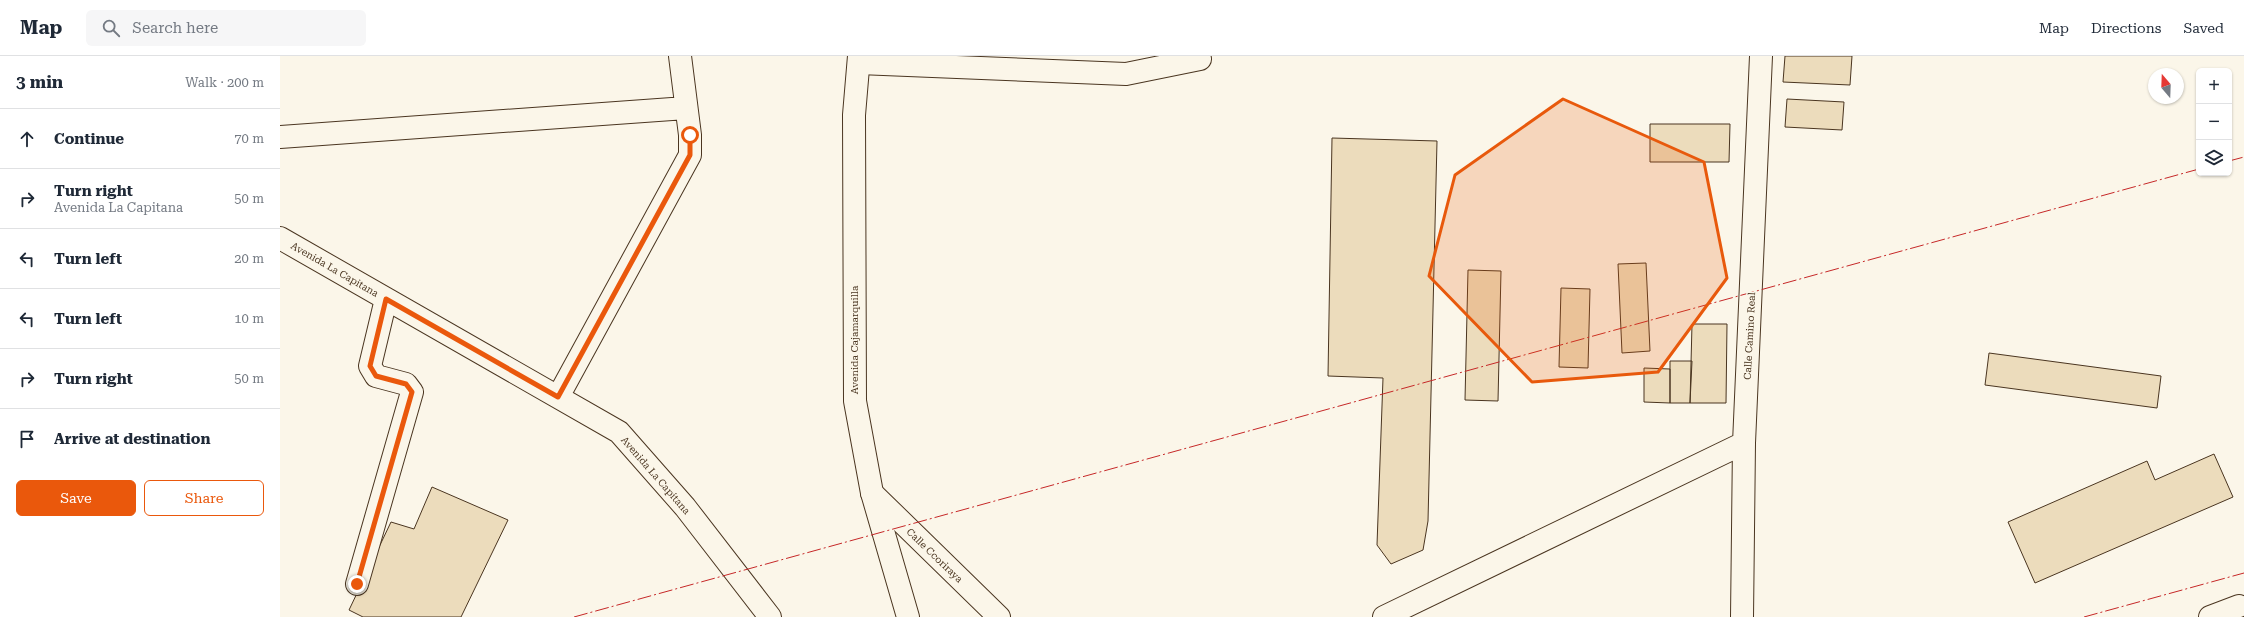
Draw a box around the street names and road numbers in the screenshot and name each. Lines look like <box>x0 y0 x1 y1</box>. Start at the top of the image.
street label: Avenida La Capitana <box>289 240 381 299</box>
street label: Avenida Cajamarquilla <box>849 285 860 394</box>
street label: Calle Camino Real <box>1742 292 1757 380</box>
street label: Avenida La Capitana <box>619 434 693 517</box>
street label: Calle Ccoriraya <box>904 526 965 585</box>

